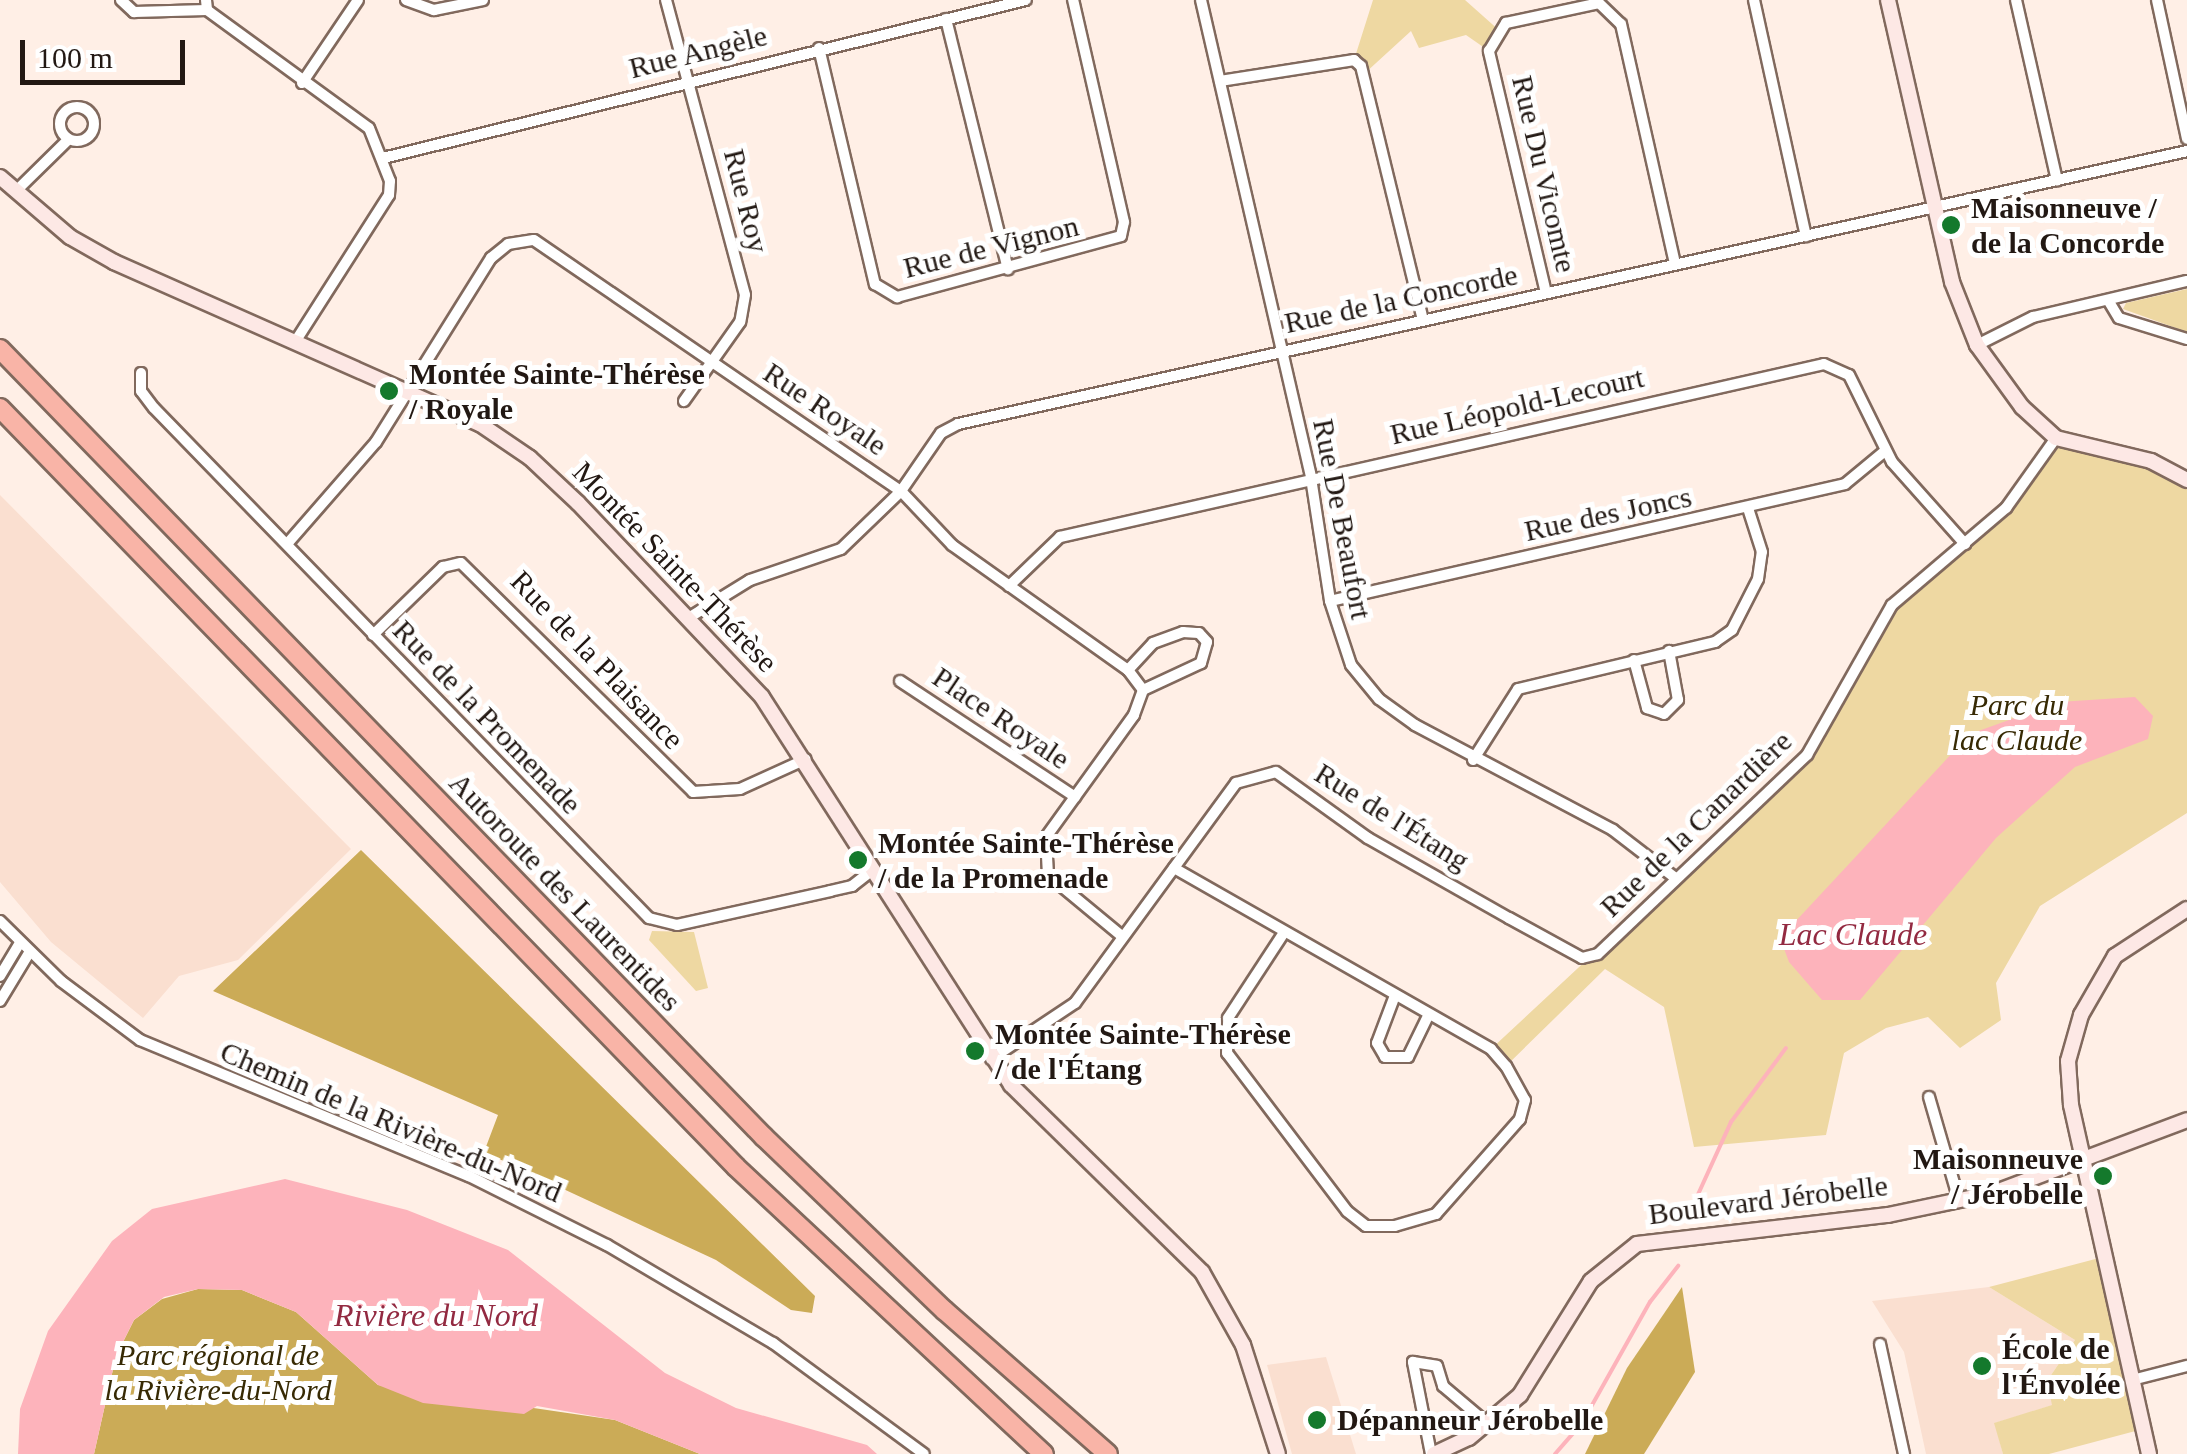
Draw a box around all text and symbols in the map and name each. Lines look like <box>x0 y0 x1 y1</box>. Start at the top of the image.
street label: Rue Angèle <box>625 17 771 87</box>
scale bar <box>25 20 190 82</box>
text: 100 m <box>37 41 113 74</box>
street label: Rue Du Vicomte <box>1504 72 1584 276</box>
street label: Rue Roy <box>716 145 776 257</box>
place label: Maisonneuve / de la Concorde <box>1971 190 2164 260</box>
street label: Rue de Vignon <box>899 208 1083 286</box>
marker: Maisonneuve / de la Concorde <box>1940 214 1962 236</box>
street label: Rue de la Concorde <box>1281 257 1521 341</box>
street label: Rue Royale <box>757 355 893 463</box>
place label: Montée Sainte-Thérèse / Royale <box>409 356 705 426</box>
street label: Rue Léopold-Lecourt <box>1387 359 1647 453</box>
marker: Montée Sainte-Thérèse / Royale <box>378 380 400 402</box>
street label: Rue De Beaufort <box>1305 416 1379 622</box>
street label: Montée Sainte-Thérèse <box>565 454 785 680</box>
street label: Rue des Joncs <box>1521 479 1695 549</box>
street label: Rue de la Plaisance <box>503 563 691 757</box>
street label: Rue de la Promenade <box>385 613 589 821</box>
street label: Place Royale <box>926 659 1076 777</box>
park label: Parc du lac Claude <box>1952 687 2082 758</box>
street label: Rue de la Canardière <box>1593 723 1799 925</box>
street label: Rue de l'Étang <box>1308 755 1476 879</box>
street label: Autoroute des Laurentides <box>442 765 688 1019</box>
place label: Montée Sainte-Thérèse / de la Promenade <box>878 825 1174 896</box>
marker: Montée Sainte-Thérèse / de la Promenade <box>847 849 869 871</box>
water label: Lac Claude <box>1779 915 1927 953</box>
place label: Montée Sainte-Thérèse / de l'Étang <box>995 1016 1291 1086</box>
street label: Chemin de la Rivière-du-Nord <box>215 1034 567 1210</box>
marker: Montée Sainte-Thérèse / de l'Étang <box>964 1040 986 1062</box>
place label: Maisonneuve / Jérobelle <box>1913 1141 2083 1212</box>
marker: Maisonneuve / Jérobelle <box>2092 1165 2114 1187</box>
street label: Boulevard Jérobelle <box>1646 1167 1890 1233</box>
water label: Rivière du Nord <box>334 1296 538 1334</box>
place label: École de l'Énvolée <box>2002 1331 2120 1402</box>
park label: Parc régional de la Rivière-du-Nord <box>105 1337 331 1408</box>
marker: École de l'Énvolée <box>1971 1355 1993 1377</box>
place label: Dépanneur Jérobelle <box>1337 1402 1604 1438</box>
marker: Dépanneur Jérobelle <box>1306 1409 1328 1431</box>

